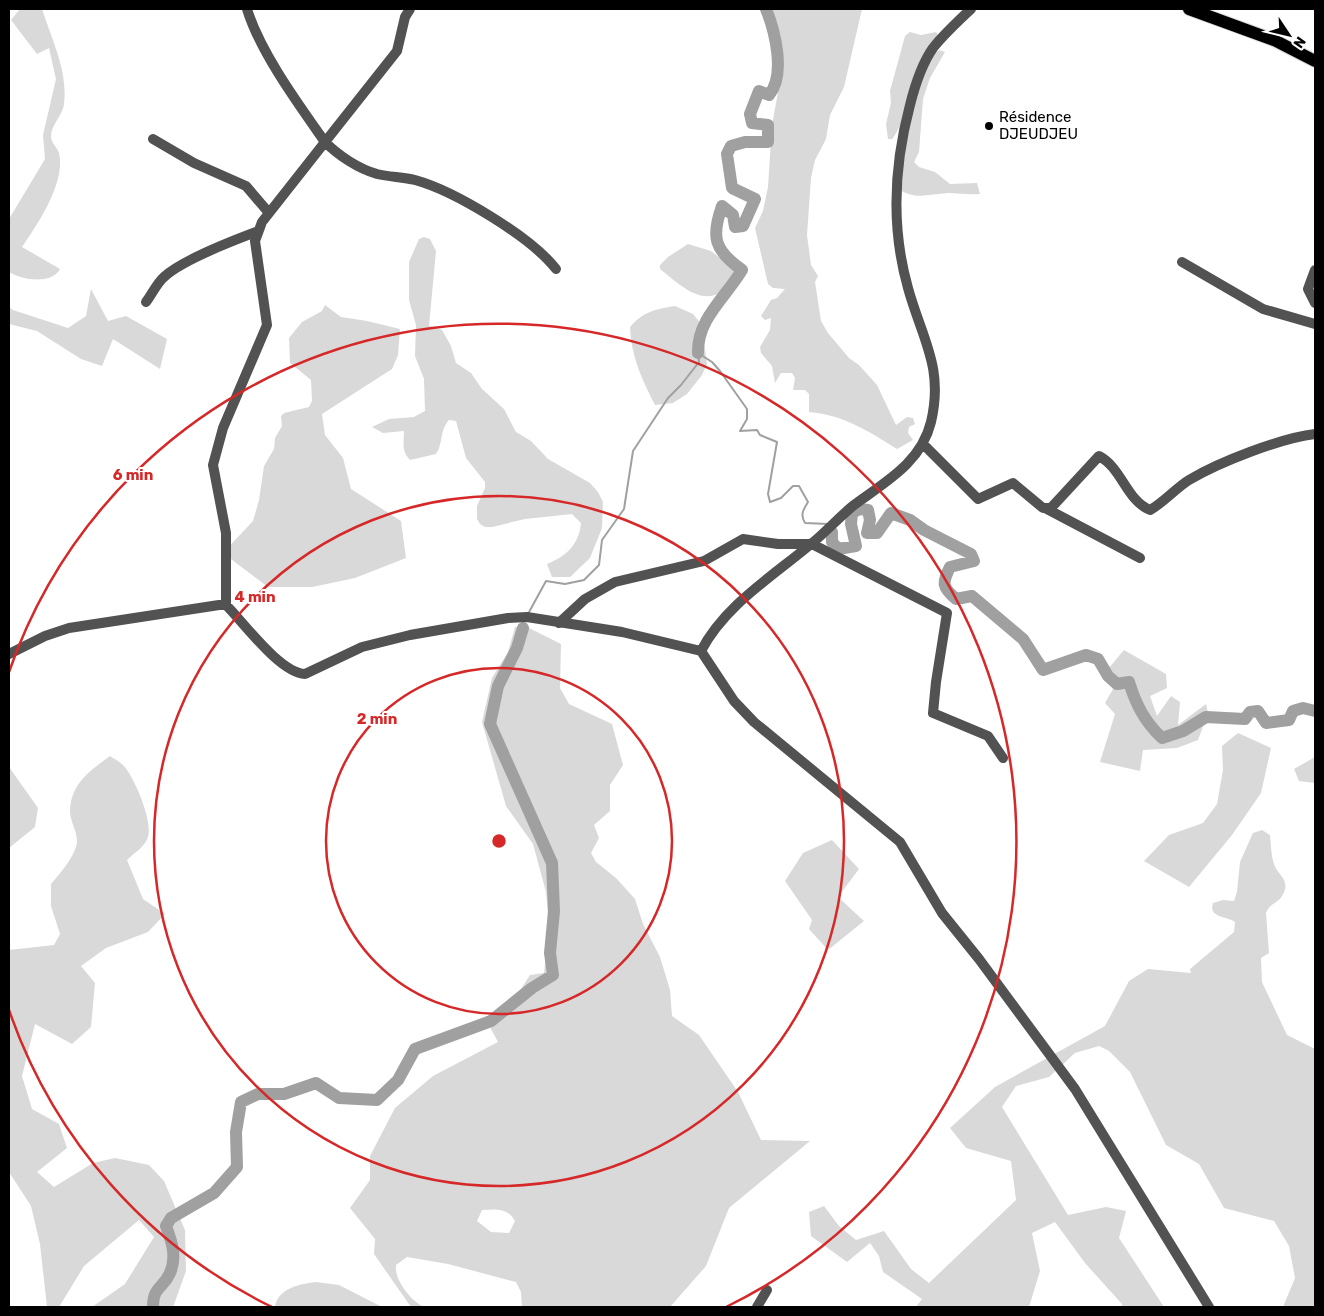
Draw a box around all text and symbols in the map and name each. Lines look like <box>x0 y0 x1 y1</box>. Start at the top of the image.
north arrow <box>1264 10 1314 60</box>
text: N <box>1289 33 1309 51</box>
place label: Résidence DJEUDJEU <box>999 108 1078 143</box>
marker: Résidence DJEUDJEU <box>983 120 995 132</box>
text: 6 min <box>113 466 153 484</box>
text: 4 min <box>234 588 276 606</box>
text: 2 min <box>357 710 397 728</box>
centre of rings <box>490 832 508 850</box>

